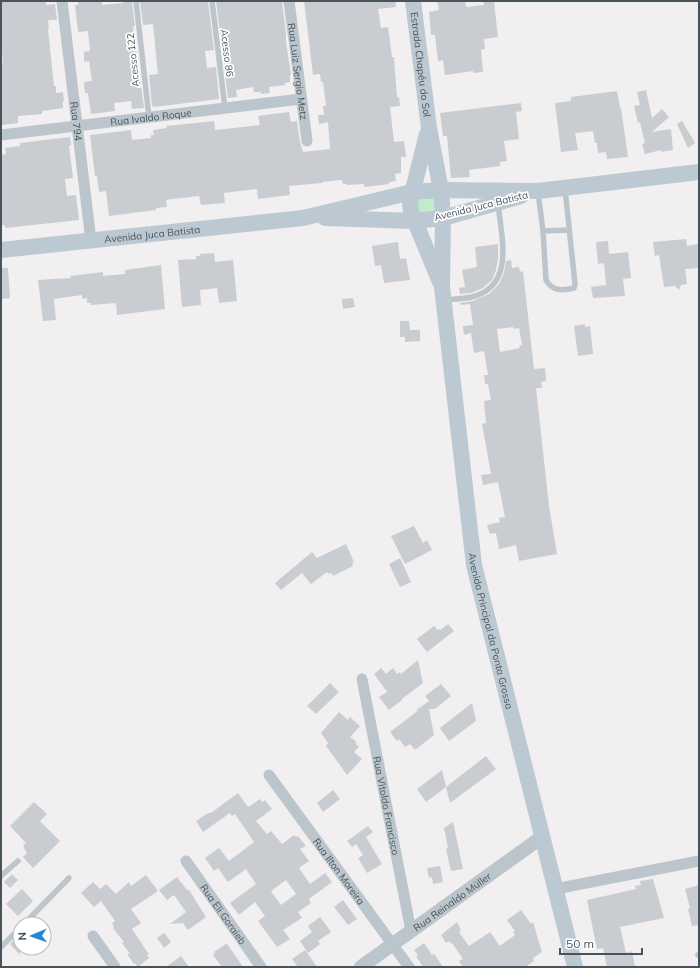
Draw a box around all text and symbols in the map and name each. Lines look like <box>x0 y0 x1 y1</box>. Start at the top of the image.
street label: Estrada Chapéu do Sol <box>408 11 434 118</box>
street label: Rua Luiz Sergio Metz <box>285 22 311 121</box>
street label: Acesso 86 <box>218 28 236 78</box>
street label: Acesso 122 <box>124 33 142 87</box>
street label: Rua 794 <box>68 101 85 141</box>
street label: Rua Ivaldo Roque <box>110 106 192 128</box>
street label: Avenida Juca Batista <box>433 188 529 224</box>
street label: Avenida Juca Batista <box>104 222 201 246</box>
street label: Avenida Principal da Ponta Grossa <box>466 552 516 710</box>
street label: Rua Vitoldo Francisco <box>371 755 403 856</box>
street label: Rua Ilton Moreira <box>310 835 368 907</box>
street label: Rua Reinaldo Müller <box>410 869 494 934</box>
street label: Rua Eli Goraieb <box>198 881 249 947</box>
north arrow <box>12 916 52 956</box>
scale bar <box>560 930 642 956</box>
text: N <box>15 932 29 941</box>
text: 50 m <box>566 936 594 951</box>

